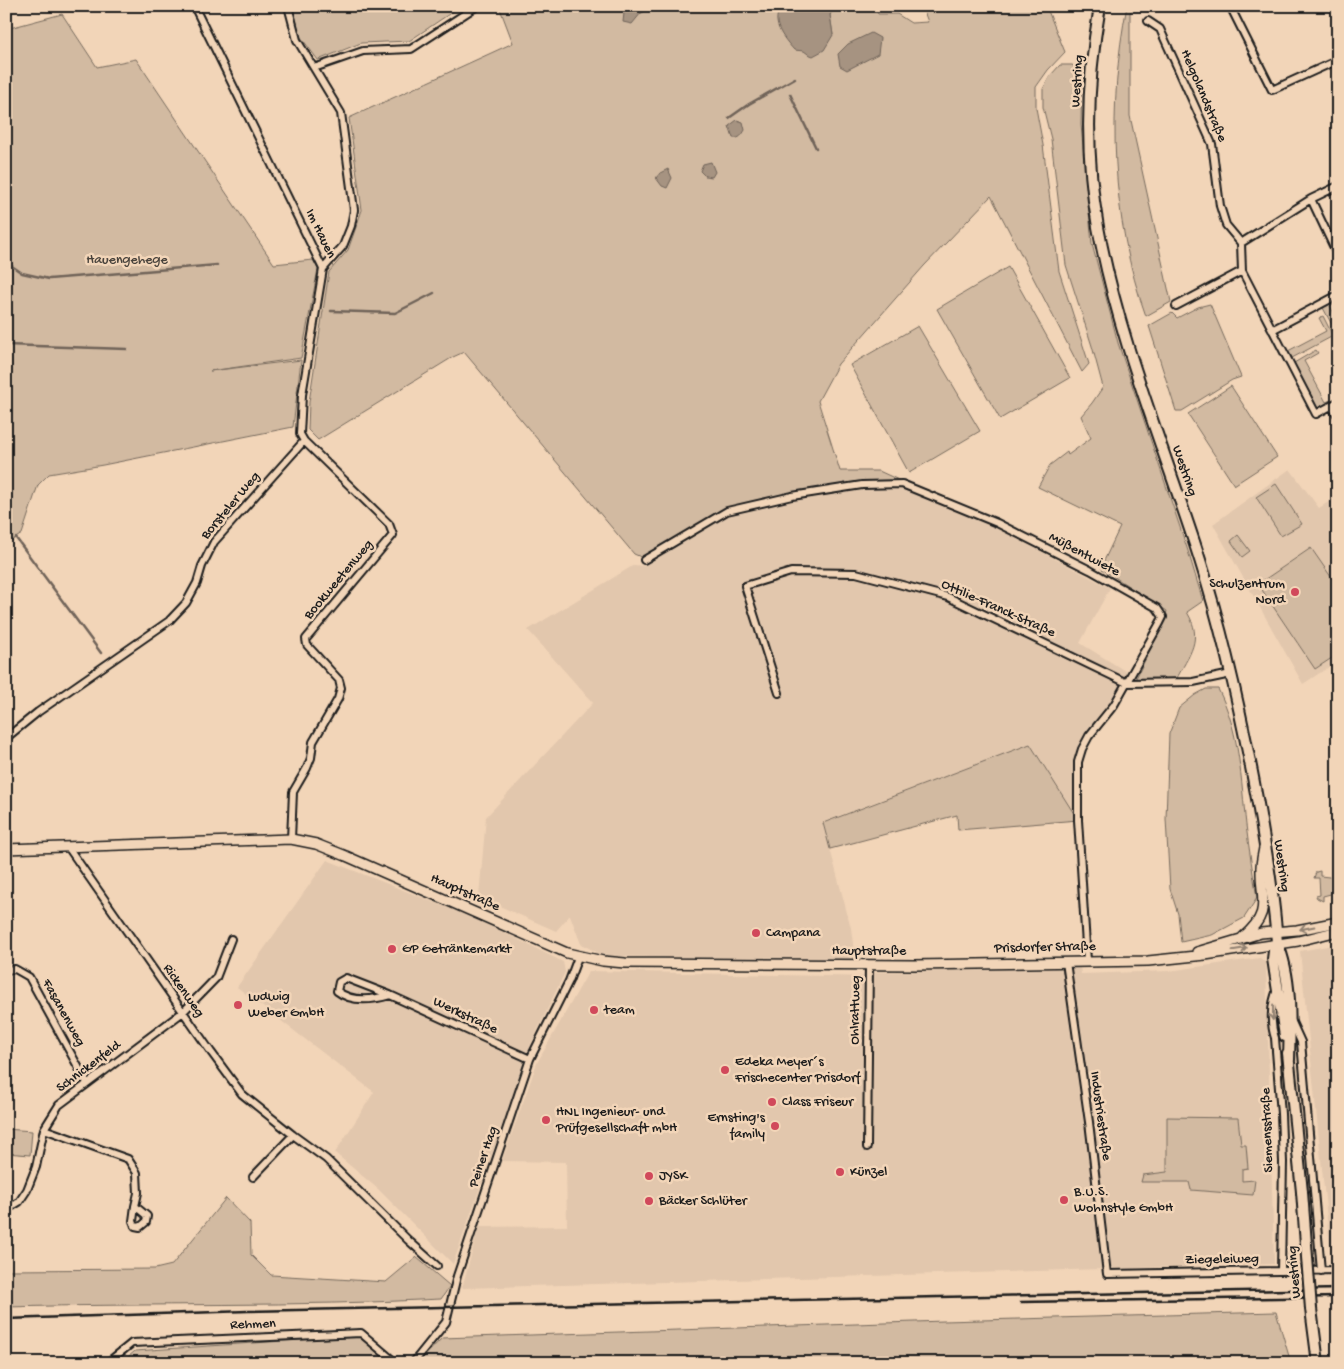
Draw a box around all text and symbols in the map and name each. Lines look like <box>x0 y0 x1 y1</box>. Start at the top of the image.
street label: Helgolandstraße <box>1176 47 1230 145</box>
street label: Westring <box>1068 54 1088 108</box>
street label: Im Hauen <box>301 207 339 262</box>
park label: Hauengehege <box>86 252 168 269</box>
street label: Westring <box>1167 443 1201 499</box>
street label: Borsteler Weg <box>197 469 264 544</box>
street label: Müßentwiete <box>1045 529 1123 581</box>
street label: Bookweetenweg <box>300 537 377 624</box>
street label: Ottilie-Franck-Straße <box>938 576 1058 642</box>
place label: Schulzentrum Nord <box>1209 576 1287 609</box>
marker: Schulzentrum Nord <box>1289 586 1301 598</box>
street label: Westring <box>1269 839 1293 893</box>
street label: Hauptstraße <box>428 870 503 916</box>
one-way arrow <box>1300 924 1316 933</box>
place label: Campana <box>766 925 822 942</box>
marker: Campana <box>750 927 762 939</box>
street label: Prisdorfer Straße <box>993 939 1097 957</box>
place label: GP Getränkemarkt <box>402 941 512 958</box>
marker: GP Getränkemarkt <box>386 943 398 955</box>
street label: Hauptstraße <box>832 943 907 960</box>
one-way arrow <box>1232 944 1248 954</box>
street label: Rickenweg <box>158 961 208 1021</box>
street label: Fasanenweg <box>37 975 88 1050</box>
street label: Ohlrattweg <box>847 975 865 1045</box>
place label: Ludwig Weber GmbH <box>248 989 325 1022</box>
street label: Werkstraße <box>430 994 501 1039</box>
marker: Ludwig Weber GmbH <box>232 999 244 1011</box>
place label: team <box>603 1002 635 1019</box>
marker: team <box>588 1004 600 1016</box>
one-way arrow <box>1268 1005 1277 1021</box>
street label: Schnickenfeld <box>53 1036 126 1097</box>
place label: Edeka Meyer´s Frischecenter Prisdorf <box>734 1054 862 1087</box>
marker: Edeka Meyer´s Frischecenter Prisdorf <box>719 1064 731 1076</box>
street label: Industriestraße <box>1085 1070 1115 1163</box>
street label: Siemensstraße <box>1258 1086 1278 1173</box>
place label: Class Friseur <box>782 1094 854 1111</box>
marker: Class Friseur <box>766 1096 778 1108</box>
place label: HNL Ingenieur- und Prüfgesellschaft mbH <box>555 1104 678 1137</box>
place label: Ernsting's family <box>707 1110 766 1143</box>
marker: HNL Ingenieur- und Prüfgesellschaft mbH <box>540 1114 552 1126</box>
marker: Ernsting's family <box>769 1120 781 1132</box>
street label: Peiner Hag <box>465 1124 502 1191</box>
place label: Künzel <box>850 1164 887 1181</box>
marker: Künzel <box>834 1166 846 1178</box>
place label: JYSK <box>659 1168 688 1185</box>
marker: JYSK <box>643 1170 655 1182</box>
place label: B.U.S. Wohnstyle GmbH <box>1073 1184 1174 1217</box>
place label: Bäcker Schlüter <box>658 1193 748 1210</box>
marker: B.U.S. Wohnstyle GmbH <box>1058 1194 1070 1206</box>
marker: Bäcker Schlüter <box>643 1195 655 1207</box>
street label: Westring <box>1284 1245 1306 1299</box>
street label: Ziegeleiweg <box>1185 1251 1259 1269</box>
street label: Rehmen <box>230 1316 277 1334</box>

